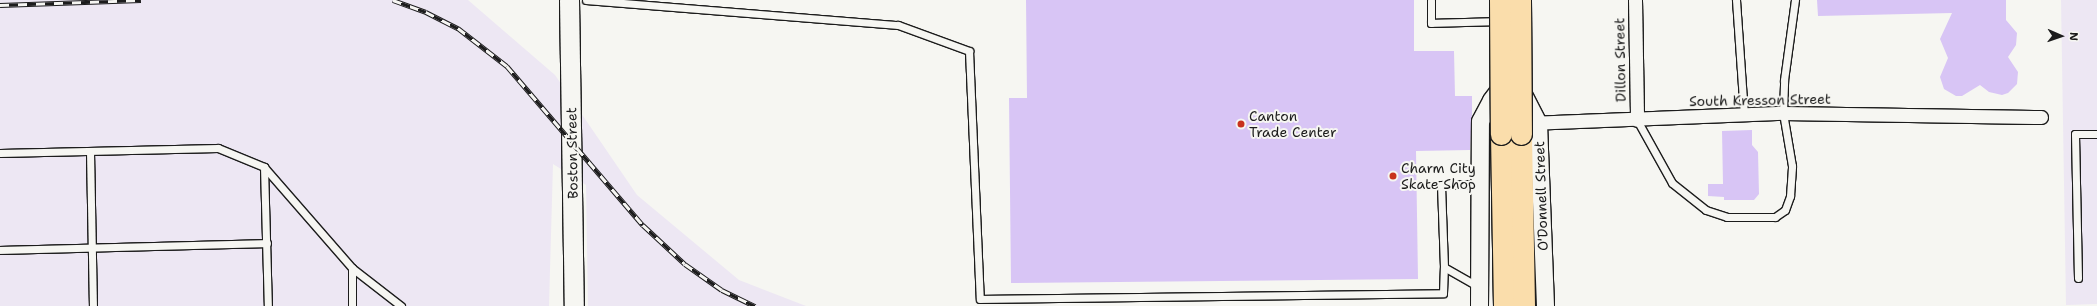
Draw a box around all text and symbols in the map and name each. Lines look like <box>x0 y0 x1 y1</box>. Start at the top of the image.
north arrow <box>2041 16 2081 56</box>
street label: Dillon Street <box>1611 18 1629 102</box>
text: N <box>2066 32 2081 41</box>
street label: South Kresson Street <box>1689 90 1831 110</box>
street label: Boston Street <box>563 107 581 199</box>
place label: Canton Trade Center <box>1249 108 1337 140</box>
marker: Canton Trade Center <box>1236 119 1246 129</box>
street label: O'Donnell Street <box>1531 141 1551 251</box>
place label: Charm City Skate Shop <box>1401 160 1476 192</box>
marker: Charm City Skate Shop <box>1388 171 1398 181</box>

